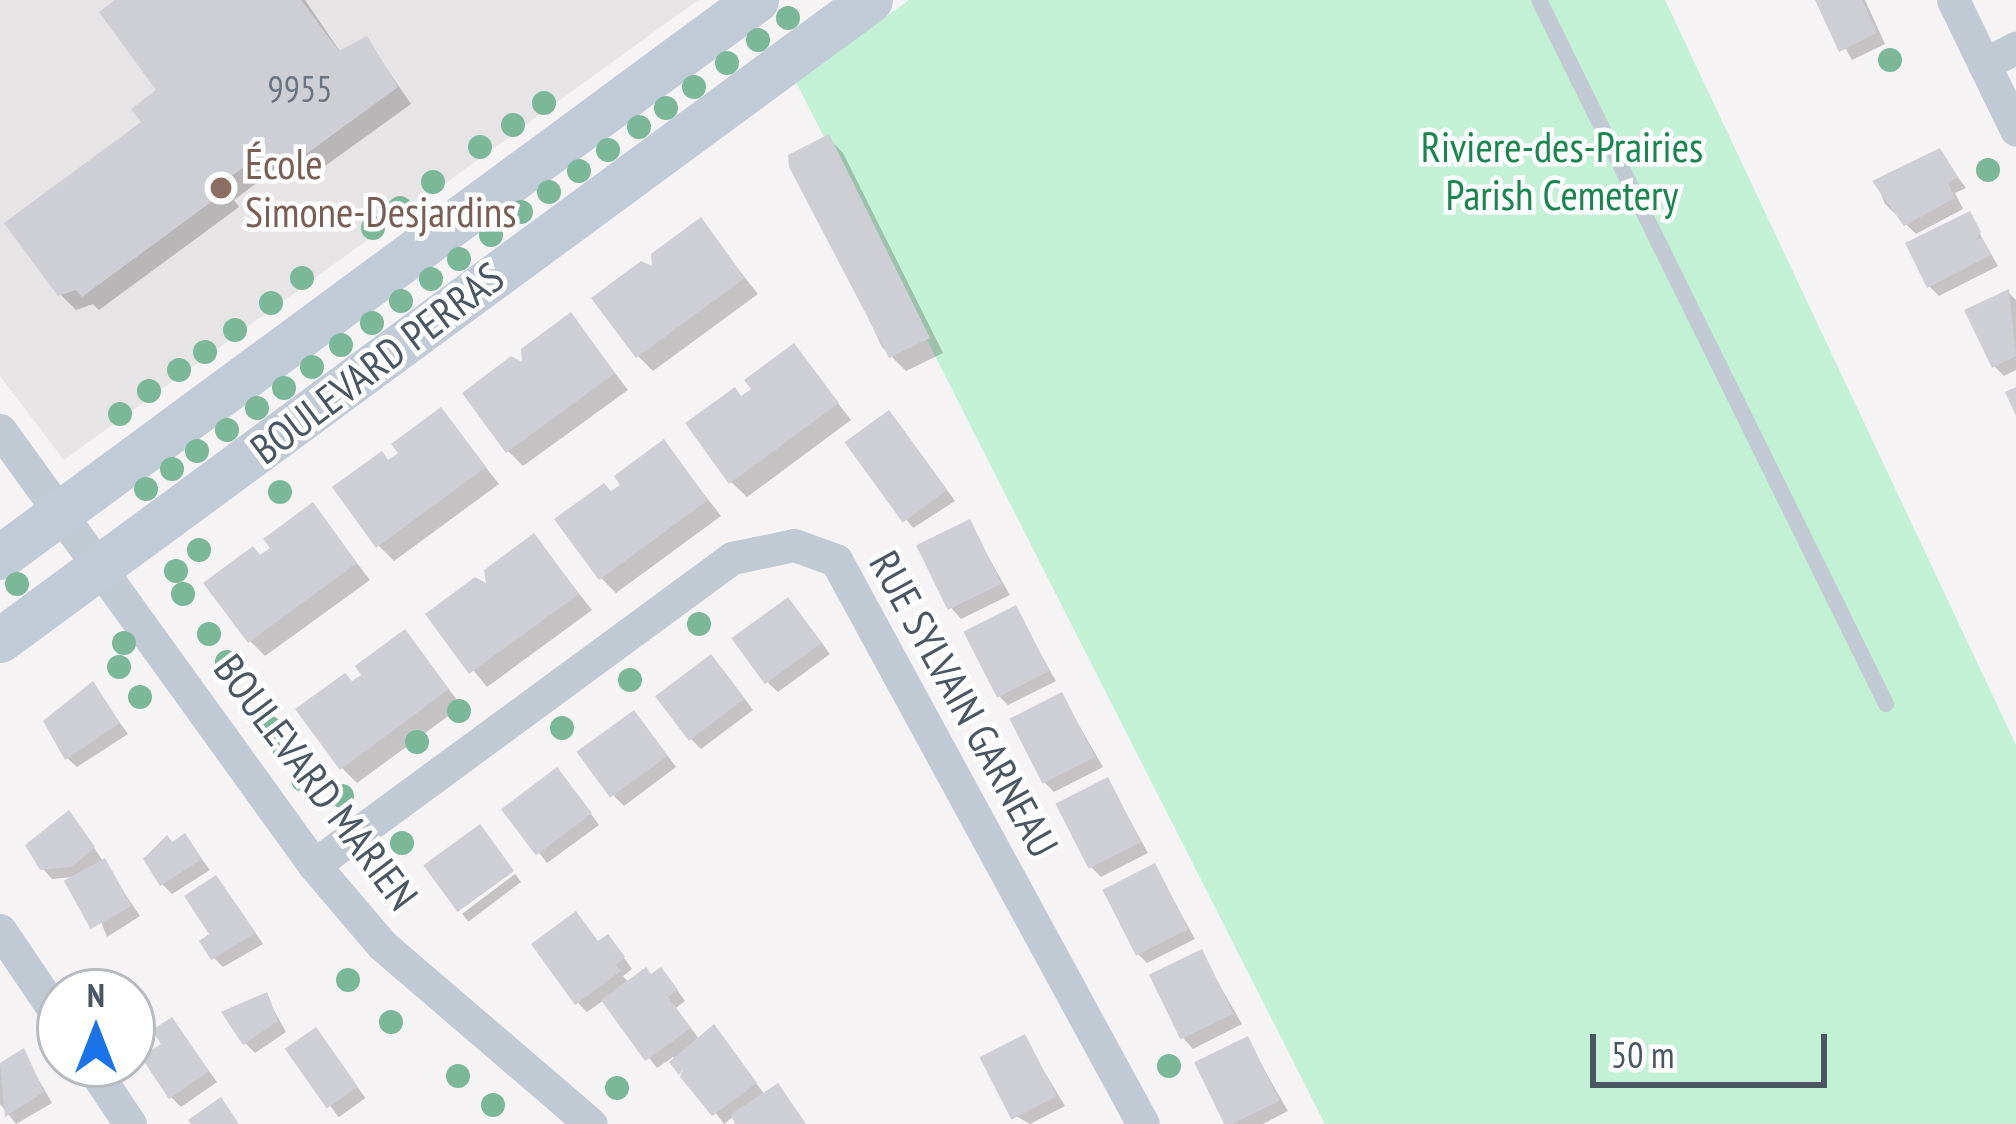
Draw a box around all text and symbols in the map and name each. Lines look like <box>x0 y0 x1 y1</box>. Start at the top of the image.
house number: 9955 <box>268 67 332 111</box>
park label: Riviere-des-Prairies Parish Cemetery <box>1421 122 1703 220</box>
place label: École Simone-Desjardins <box>245 139 516 237</box>
marker: École Simone-Desjardins <box>208 175 234 201</box>
street label: BOULEVARD PERRAS <box>241 252 513 474</box>
street label: RUE SYLVAIN GARNEAU <box>859 542 1069 866</box>
street label: BOULEVARD MARIEN <box>204 645 428 919</box>
north arrow <box>36 968 156 1088</box>
text: N <box>87 973 105 1016</box>
scale bar <box>1596 1010 1833 1084</box>
text: 50 m <box>1611 1031 1674 1078</box>

